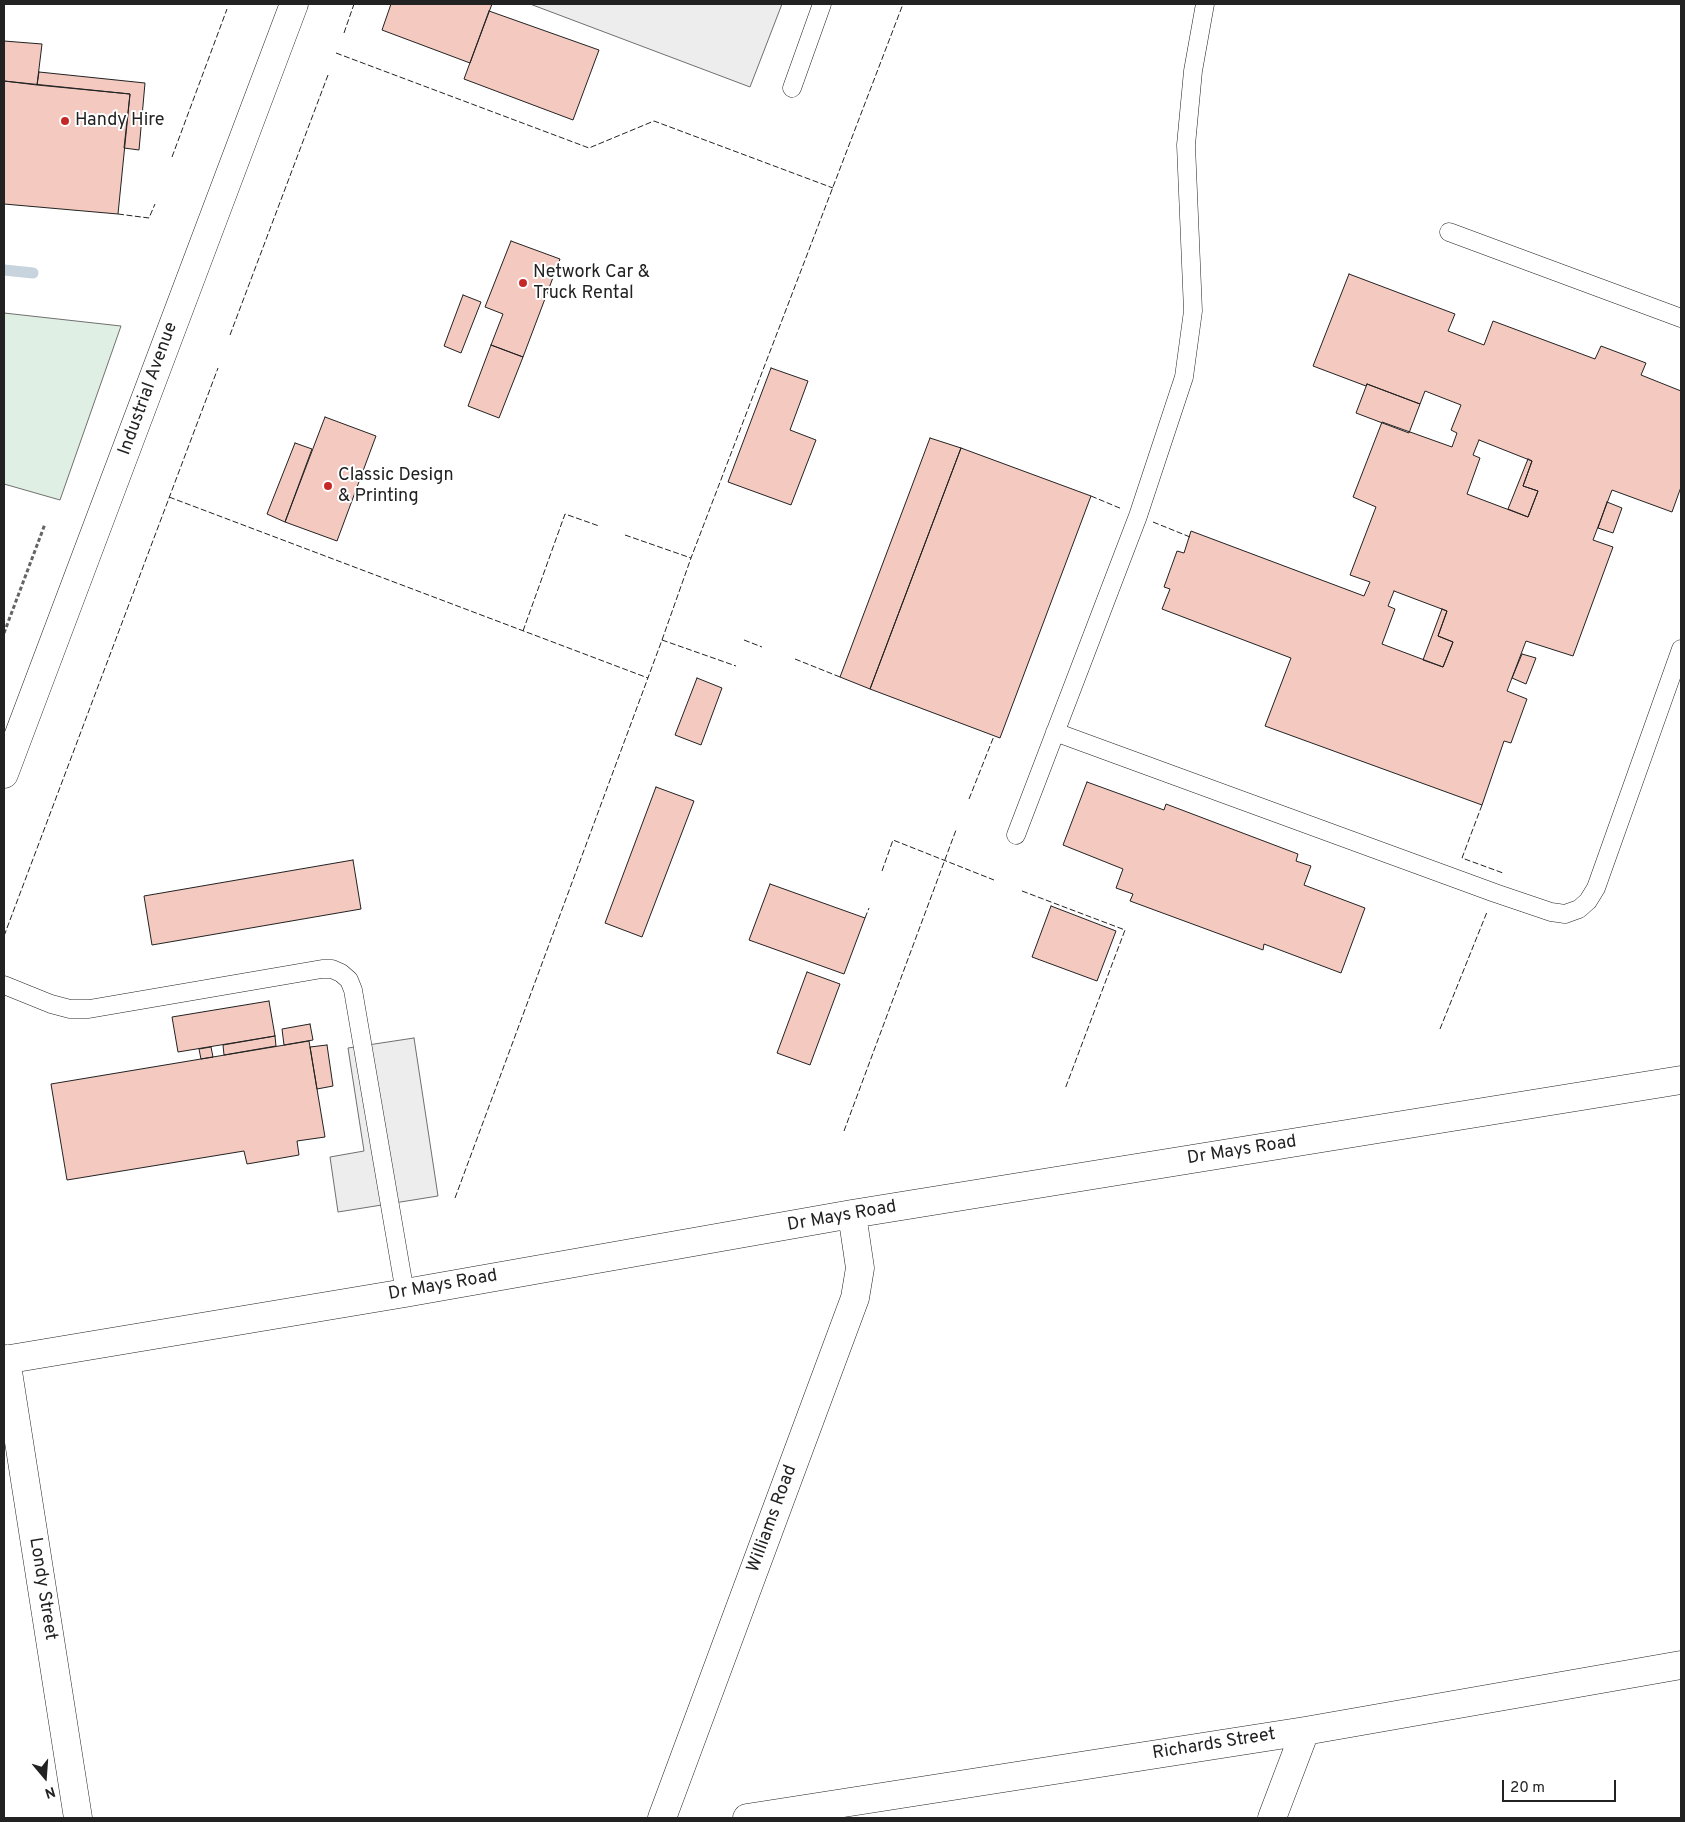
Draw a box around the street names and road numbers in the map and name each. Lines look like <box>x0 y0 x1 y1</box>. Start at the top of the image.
street label: Industrial Avenue <box>115 319 183 459</box>
street label: Dr Mays Road <box>1186 1132 1298 1170</box>
street label: Dr Mays Road <box>786 1197 898 1237</box>
street label: Dr Mays Road <box>387 1266 499 1306</box>
street label: Williams Road <box>744 1462 802 1576</box>
street label: Londy Street <box>23 1536 61 1642</box>
street label: Richards Street <box>1151 1725 1277 1765</box>

